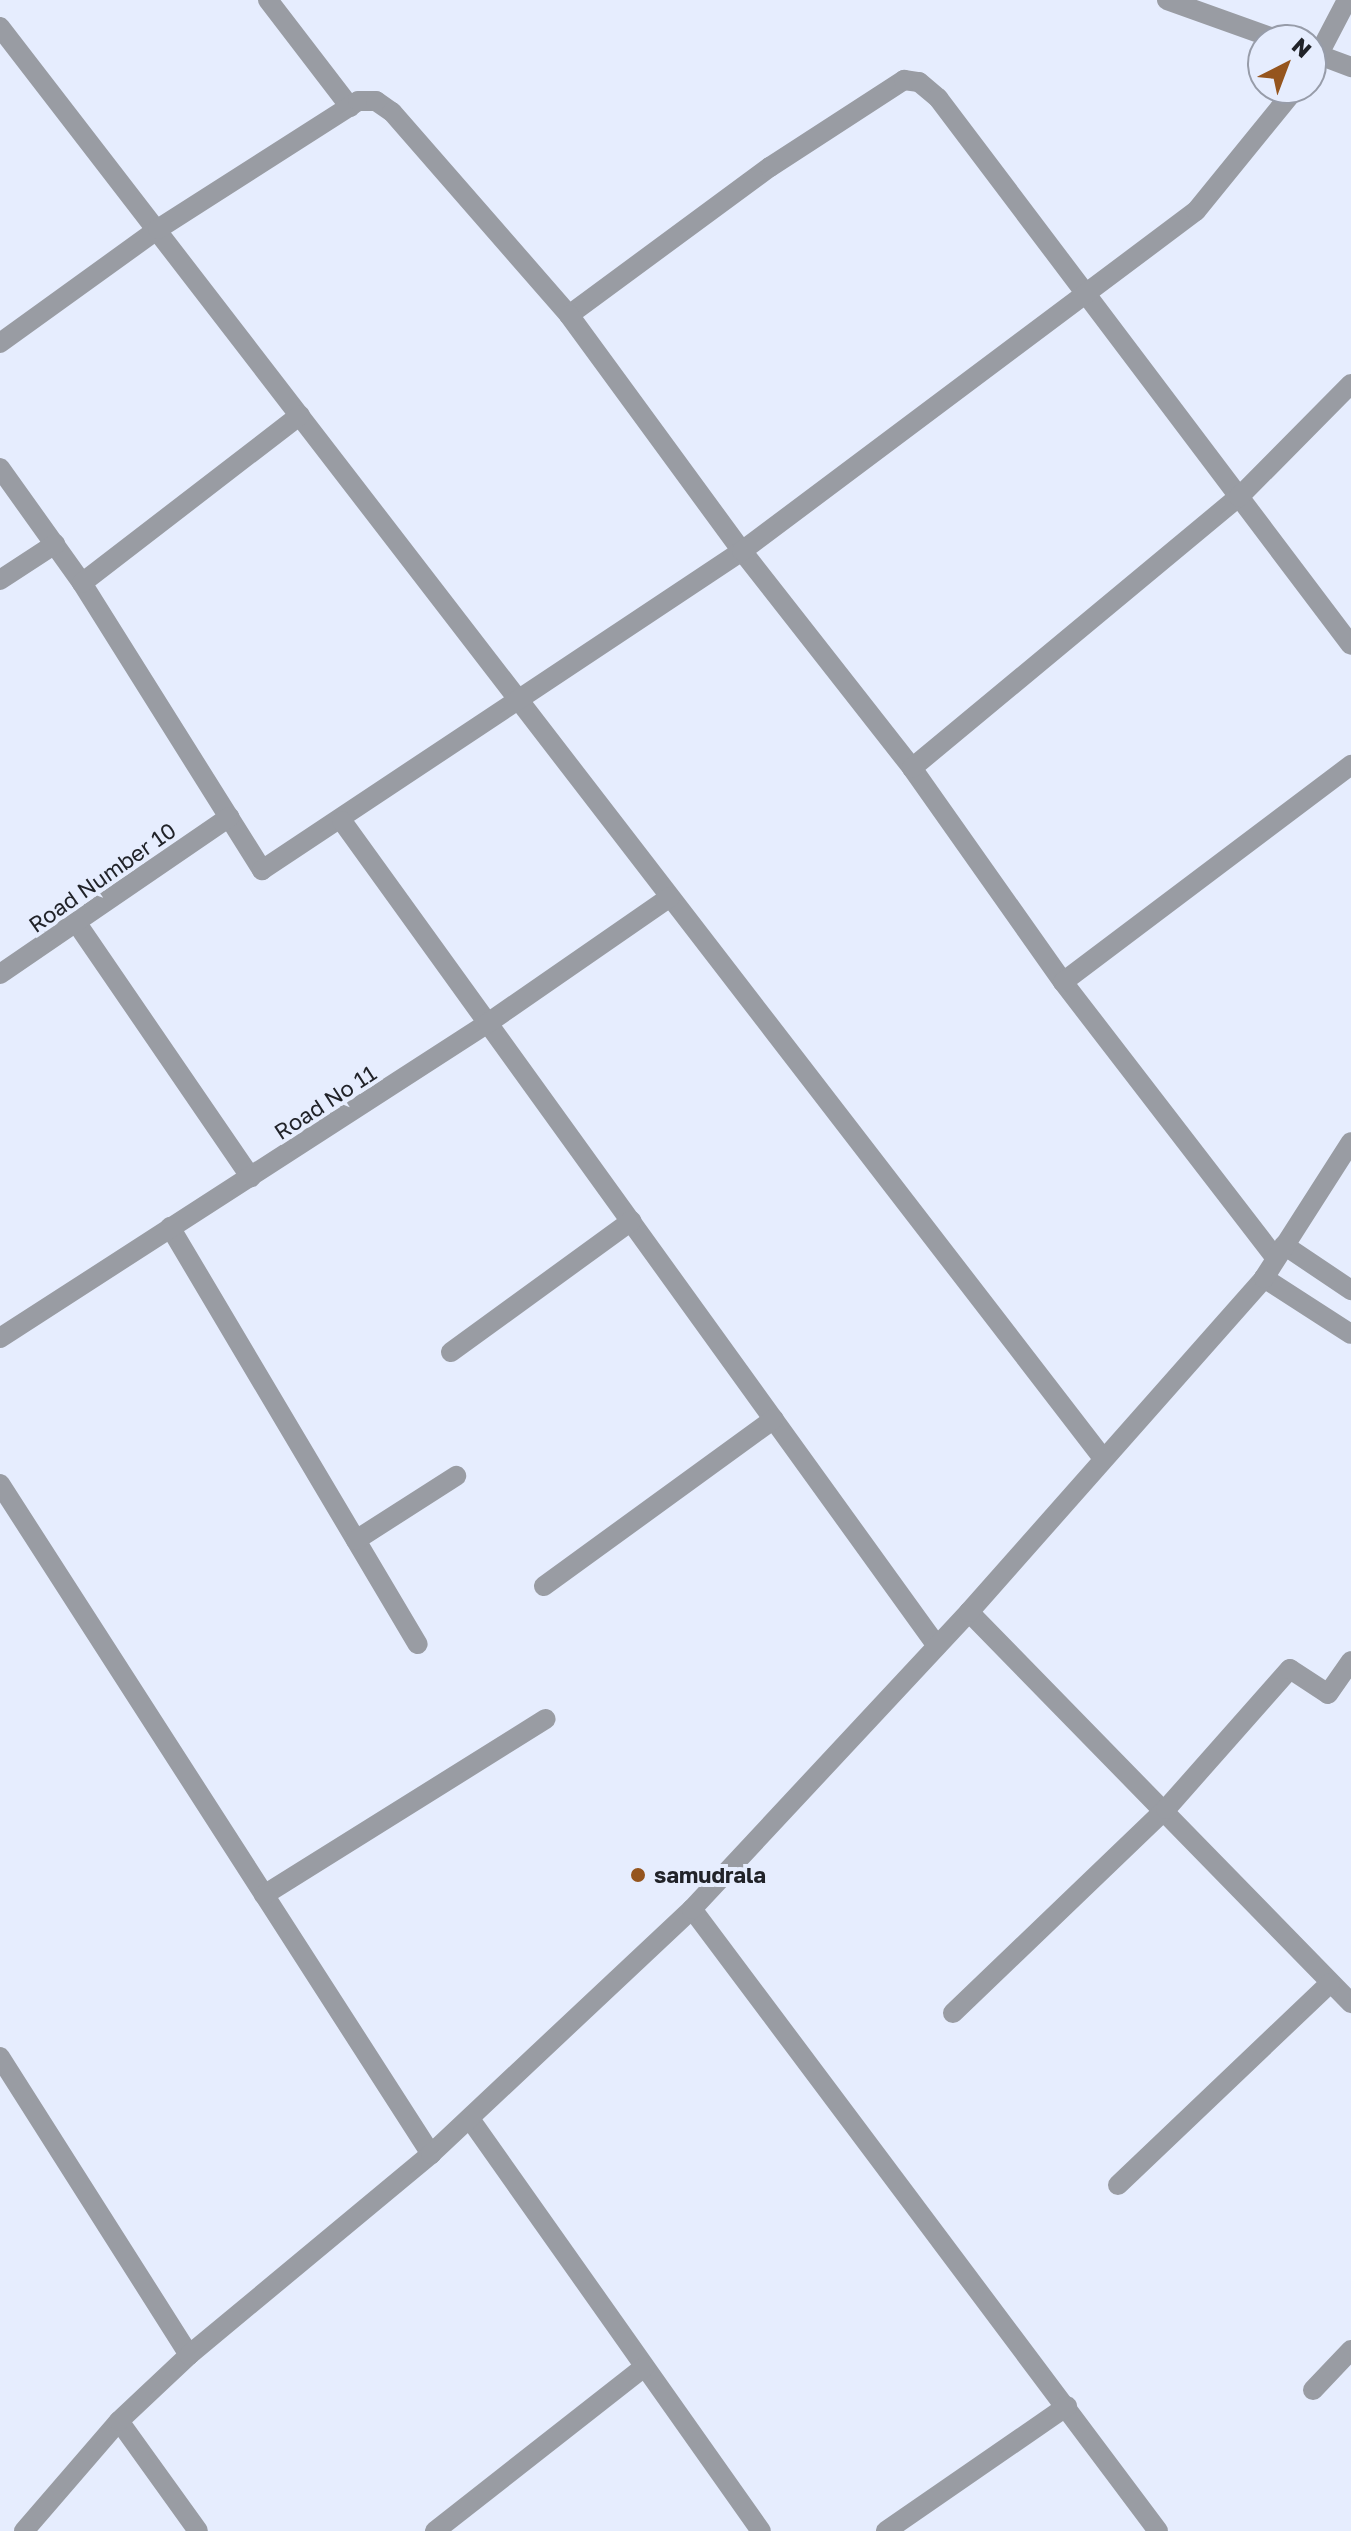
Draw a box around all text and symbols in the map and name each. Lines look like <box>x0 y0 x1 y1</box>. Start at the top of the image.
north arrow <box>1247 24 1327 104</box>
text: N <box>1287 32 1317 63</box>
street label: Road Number 10 <box>23 816 181 938</box>
street label: Road No 11 <box>269 1059 381 1145</box>
place label: samudrala <box>654 1862 766 1888</box>
marker: samudrala <box>629 1866 647 1884</box>

